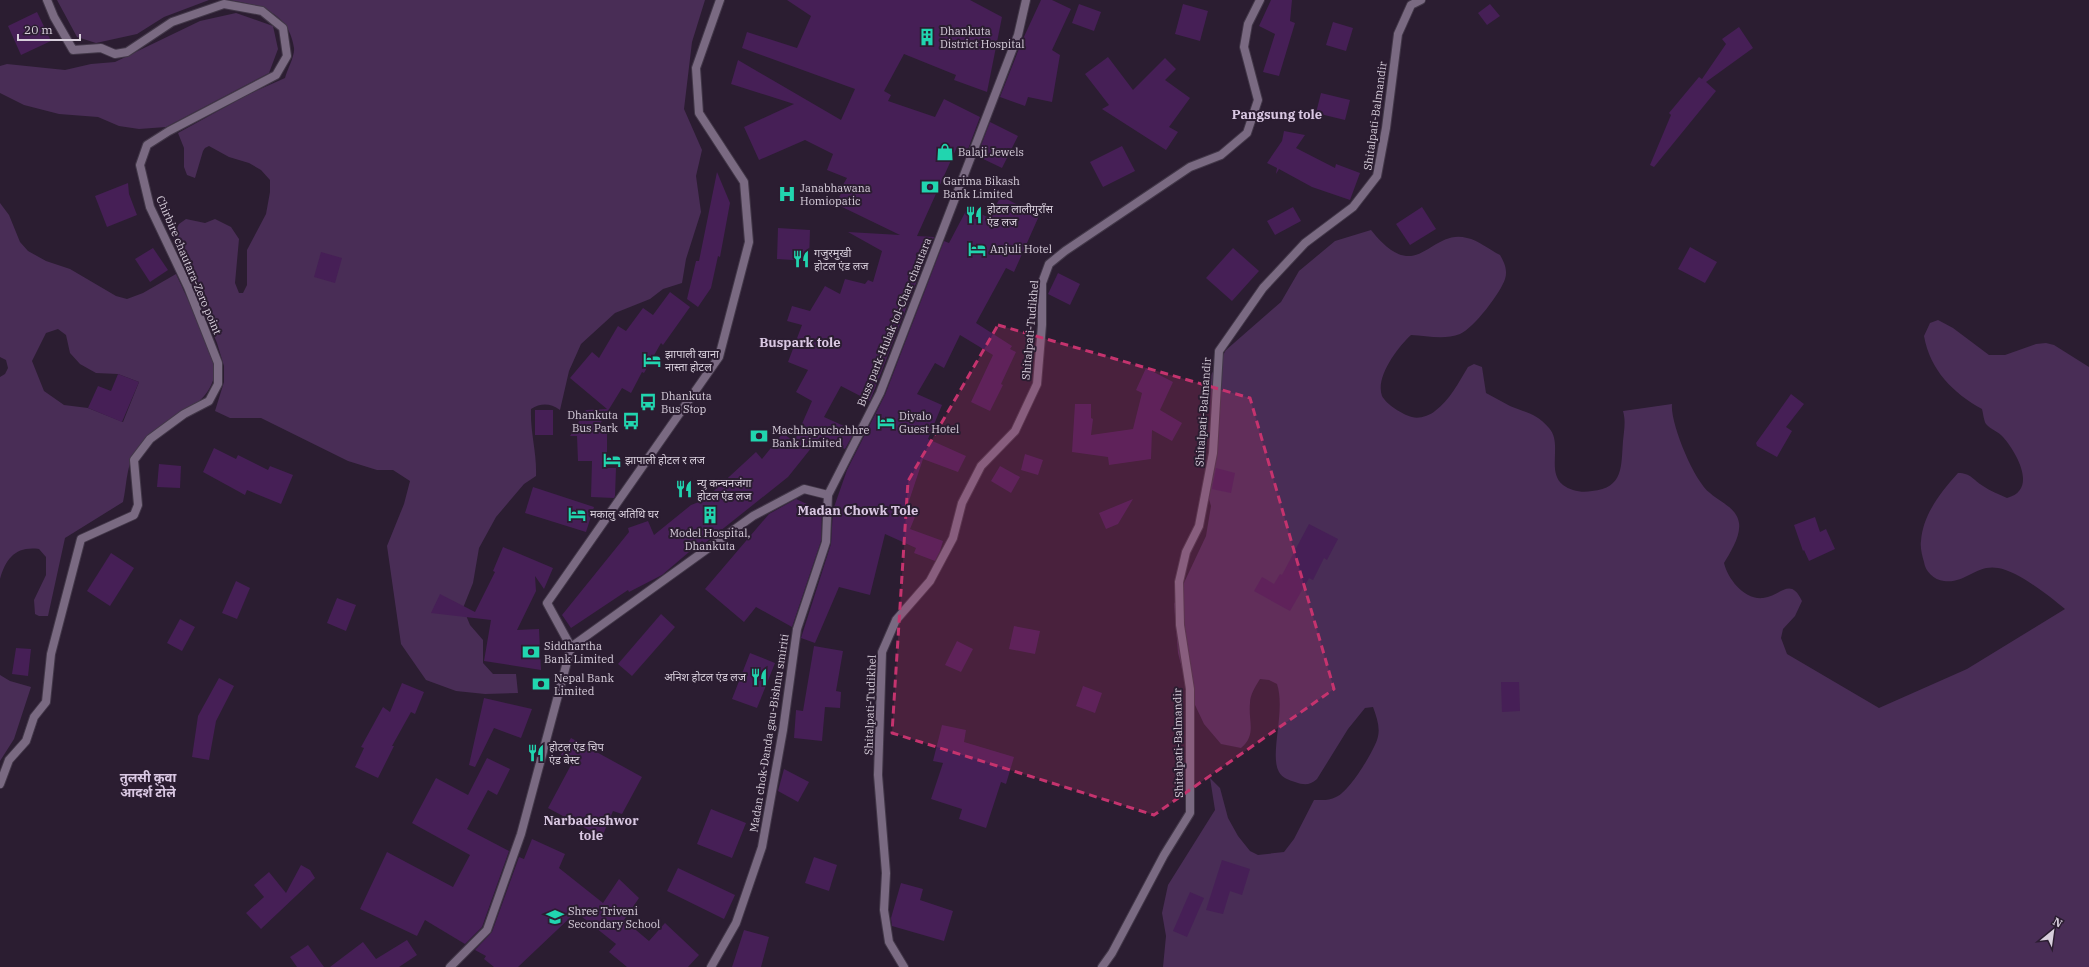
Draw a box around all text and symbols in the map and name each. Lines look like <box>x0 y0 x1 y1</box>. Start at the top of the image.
scale bar <box>18 16 80 42</box>
text: 20 m <box>24 22 53 37</box>
place label: Dhankuta District Hospital <box>940 24 1024 51</box>
building icon: Dhankuta District Hospital <box>917 27 937 47</box>
street label: Shitalpati-Balmandir <box>1360 61 1390 171</box>
district label: Pangsung tole <box>1232 106 1322 123</box>
shop icon: Balaji Jewels <box>935 142 955 162</box>
place label: Balaji Jewels <box>958 145 1024 159</box>
place label: Garima Bikash Bank Limited <box>943 174 1020 201</box>
bank icon: Garima Bikash Bank Limited <box>920 177 940 197</box>
place label: Janabhawana Homiopatic <box>800 181 871 208</box>
hospital icon: Janabhawana Homiopatic <box>777 184 797 204</box>
street label: Chirbire chautara-Zero point <box>153 193 225 337</box>
place label: होटल लालीगुराँस एंड लज <box>987 202 1053 229</box>
restaurant icon: होटल लालीगुराँस एंड लज <box>964 205 984 225</box>
street label: Buss park-Hulak tol-Char chautara <box>854 236 934 408</box>
hotel icon: Anjuli Hotel <box>967 239 987 259</box>
place label: Anjuli Hotel <box>990 242 1052 256</box>
place label: गजुरमुखी होटल एंड लज <box>814 246 869 273</box>
restaurant icon: गजुरमुखी होटल एंड लज <box>791 249 811 269</box>
street label: Shitalpati-Tudikhel <box>1019 279 1041 381</box>
district label: Buspark tole <box>759 334 841 351</box>
place label: झापाली खाना नास्ता होटल <box>665 347 719 374</box>
hotel icon: झापाली खाना नास्ता होटल <box>642 350 662 370</box>
street label: Shitalpati-Balmandir <box>1192 357 1214 467</box>
place label: Dhankuta Bus Stop <box>661 389 712 416</box>
bus stop icon: Dhankuta Bus Stop <box>638 392 658 412</box>
place label: Dhankuta Bus Park <box>567 408 619 435</box>
place label: Diyalo Guest Hotel <box>899 409 959 436</box>
bus stop icon: Dhankuta Bus Park <box>621 411 641 431</box>
hotel icon: Diyalo Guest Hotel <box>876 412 896 432</box>
place label: Machhapuchchhre Bank Limited <box>772 423 869 450</box>
bank icon: Machhapuchchhre Bank Limited <box>749 426 769 446</box>
hotel icon: झापाली होटल र लज <box>602 450 622 470</box>
place label: झापाली होटल र लज <box>625 453 706 467</box>
place label: न्यु कन्चनजंगा होटल एंड लज <box>697 476 752 503</box>
restaurant icon: न्यु कन्चनजंगा होटल एंड लज <box>674 479 694 499</box>
district label: Madan Chowk Tole <box>798 502 918 519</box>
hotel icon: मकालु अतिथि घर <box>567 504 587 524</box>
building icon: Model Hospital, Dhankuta <box>700 505 720 525</box>
place label: मकालु अतिथि घर <box>590 507 659 521</box>
place label: Model Hospital, Dhankuta <box>669 526 751 553</box>
street label: Madan chok-Danda gau-Bishnu smiriti <box>746 632 792 833</box>
place label: Siddhartha Bank Limited <box>544 639 614 666</box>
bank icon: Siddhartha Bank Limited <box>521 642 541 662</box>
street label: Shitalpati-Tudikhel <box>861 655 879 755</box>
restaurant icon: अनिश होटल एंड लज <box>749 667 769 687</box>
place label: अनिश होटल एंड लज <box>664 670 747 684</box>
place label: Nepal Bank Limited <box>554 671 615 698</box>
bank icon: Nepal Bank Limited <box>531 674 551 694</box>
street label: Shitalpati-Balmandir <box>1170 688 1186 798</box>
place label: होटल एंड चिप एंड बेस्ट <box>549 740 605 767</box>
restaurant icon: होटल एंड चिप एंड बेस्ट <box>526 743 546 763</box>
district label: तुलसी कुवा आदर्श टोले <box>120 769 177 801</box>
district label: Narbadeshwor tole <box>543 812 639 844</box>
place label: Shree Triveni Secondary School <box>568 904 660 931</box>
school or university icon: Shree Triveni Secondary School <box>545 907 565 927</box>
north arrow <box>2033 911 2073 951</box>
text: N <box>2051 914 2065 931</box>

